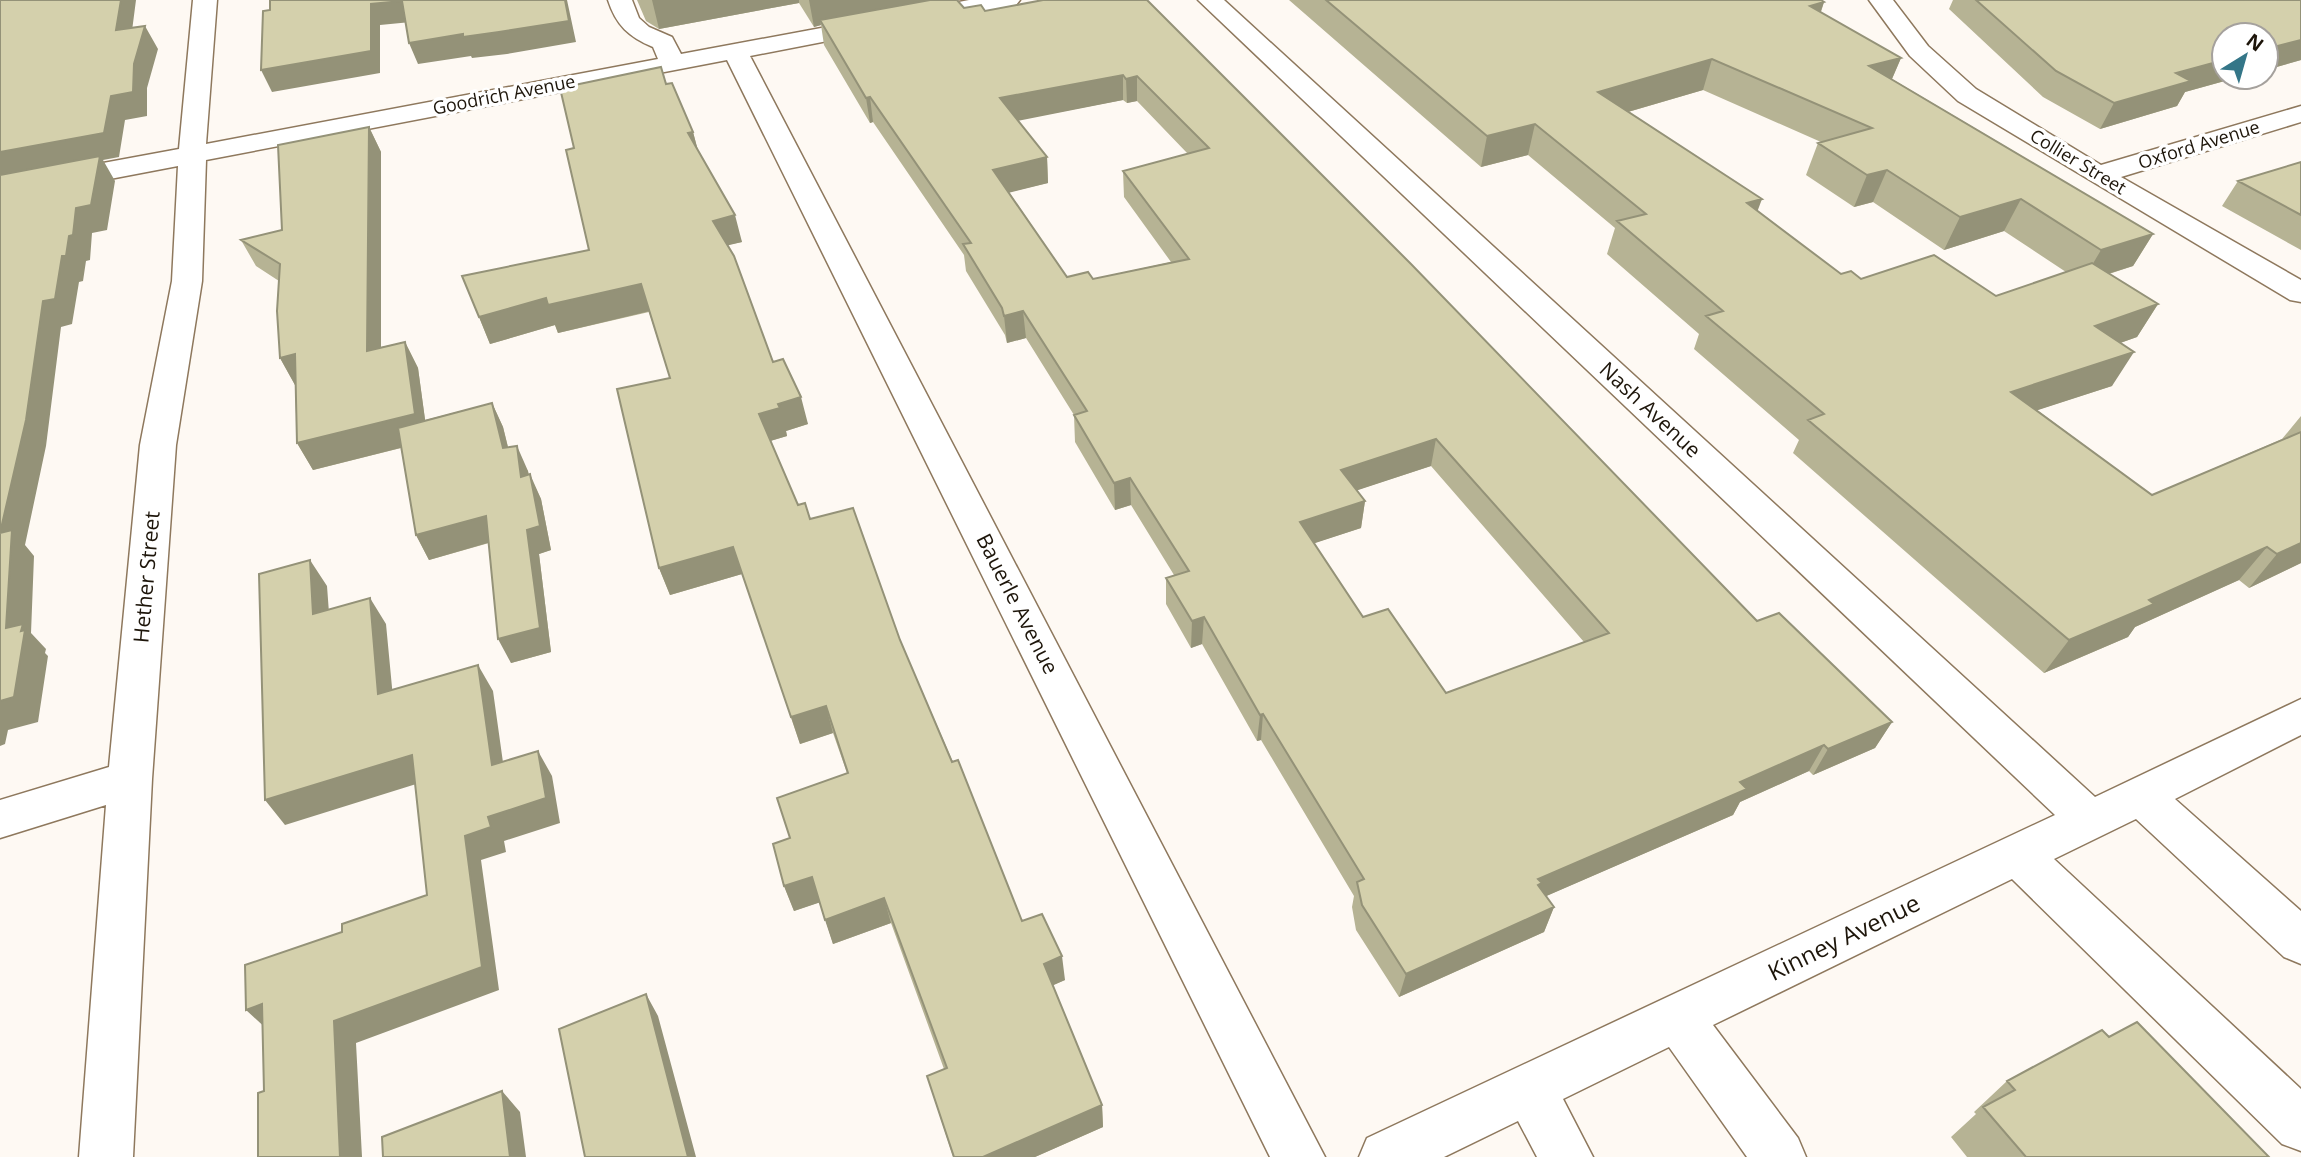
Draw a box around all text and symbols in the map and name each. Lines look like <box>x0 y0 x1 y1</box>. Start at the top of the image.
north arrow <box>2210 21 2280 91</box>
text: N <box>2241 27 2269 57</box>
street label: Goodrich Avenue <box>431 68 577 120</box>
street label: Oxford Avenue <box>2135 114 2262 174</box>
street label: Collier Street <box>2026 123 2131 199</box>
street label: Nash Avenue <box>1594 355 1707 463</box>
street label: Hether Street <box>126 510 166 644</box>
street label: Bauerle Avenue <box>970 529 1065 679</box>
street label: Kinney Avenue <box>1762 886 1925 988</box>

